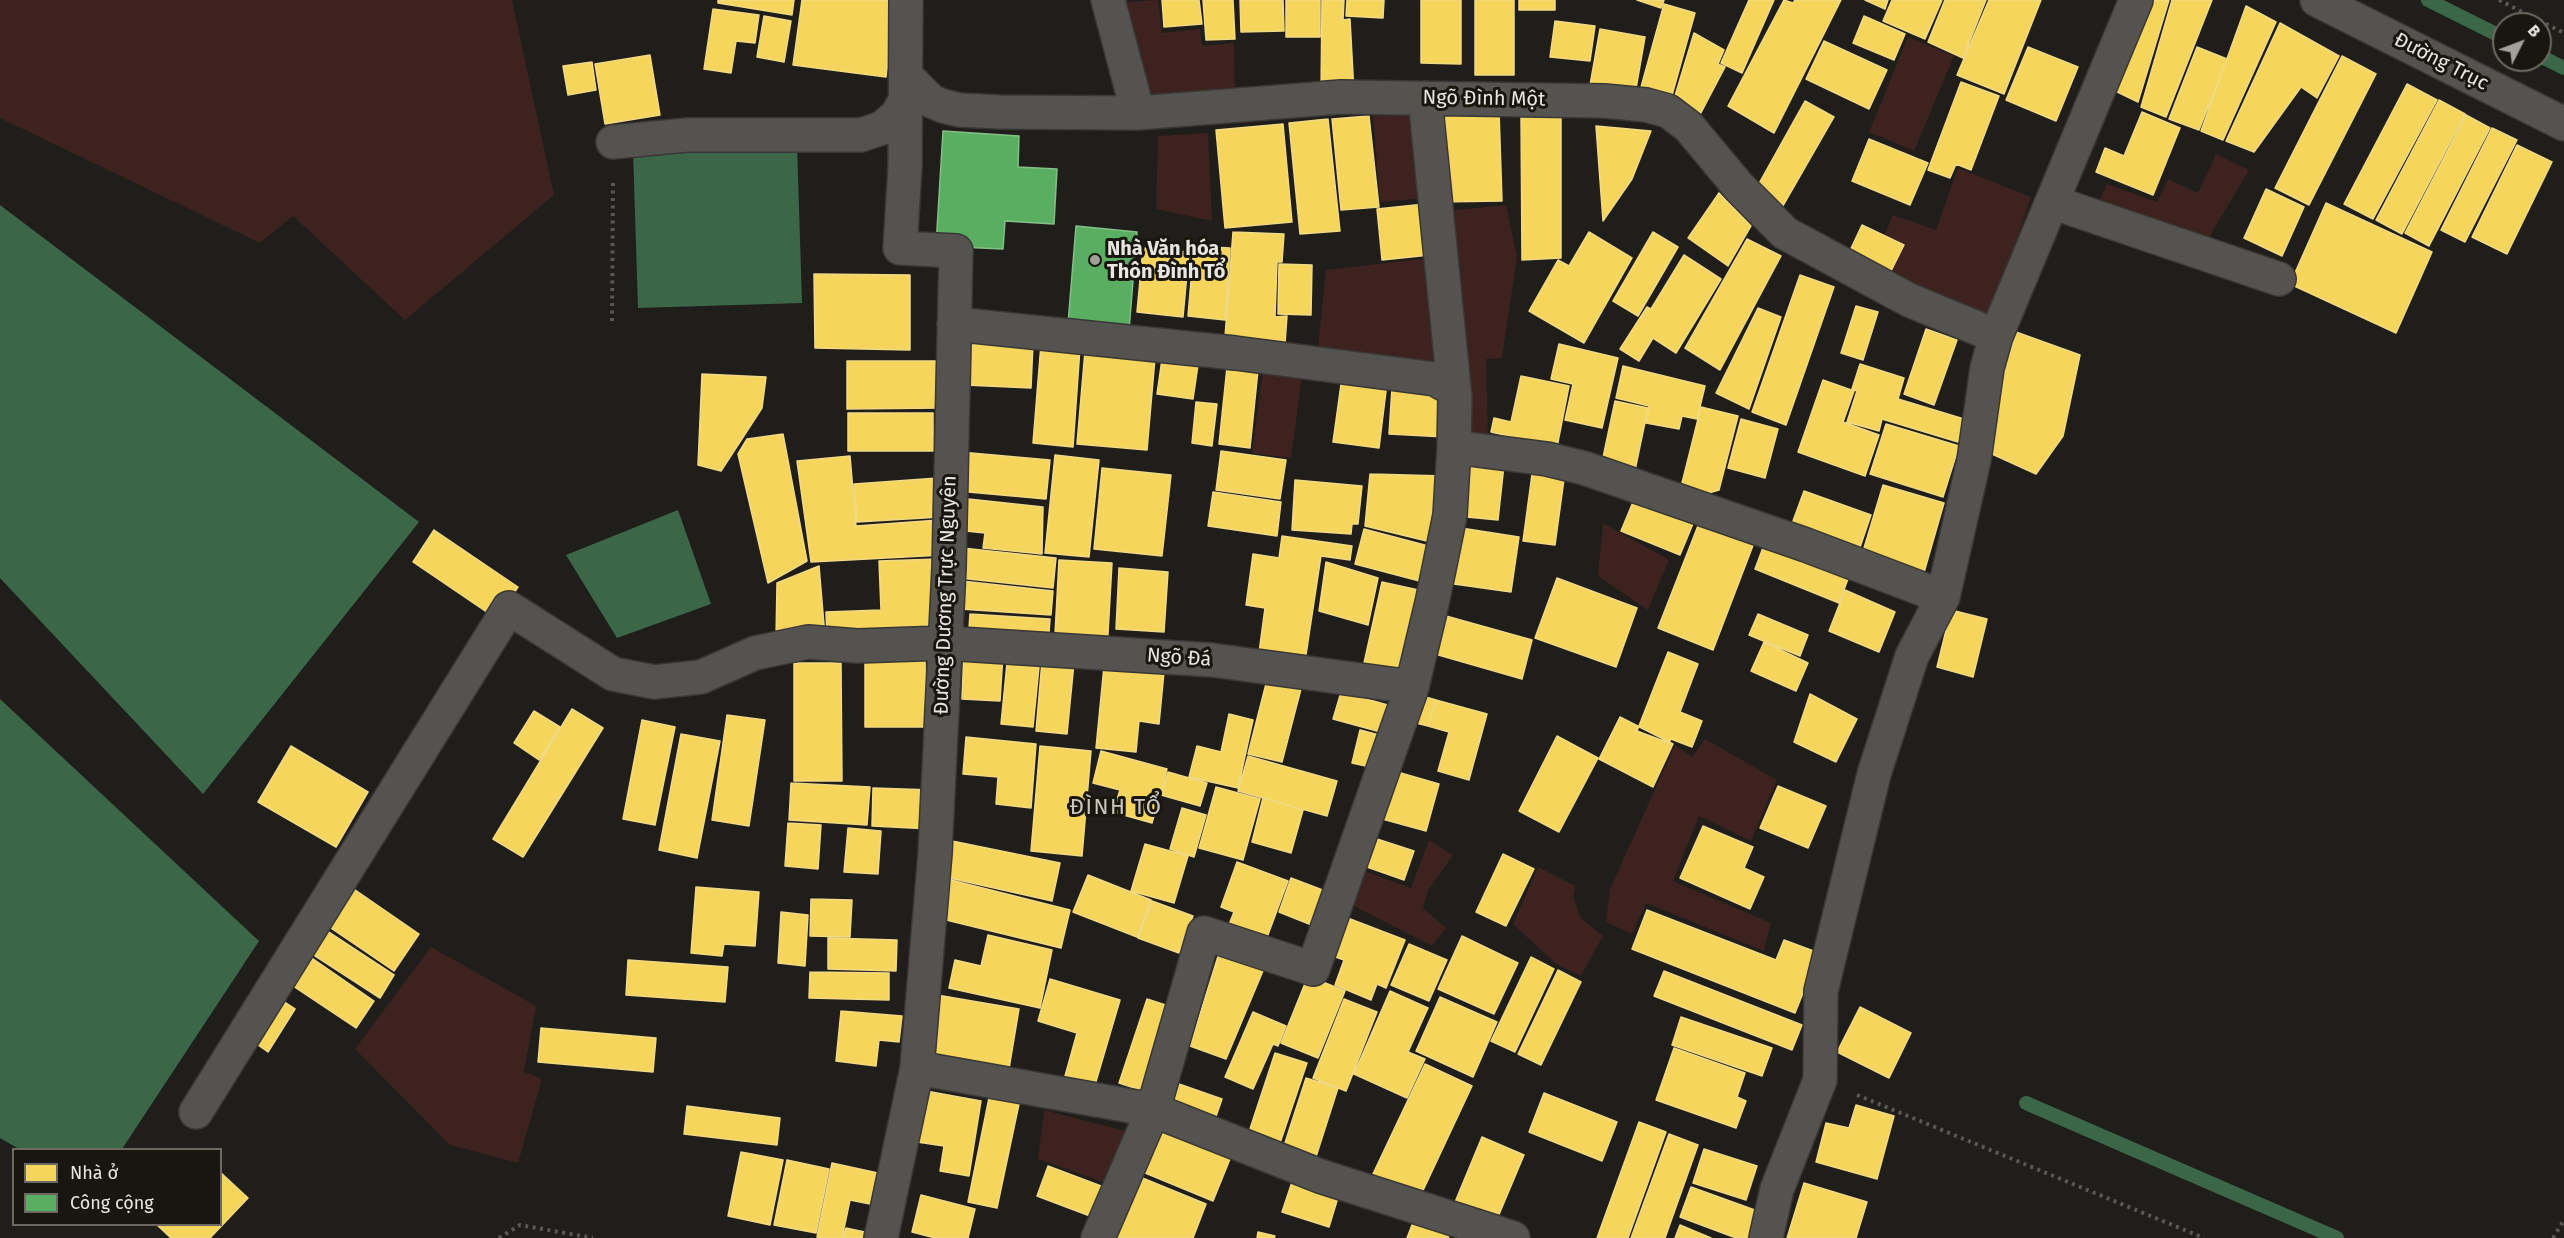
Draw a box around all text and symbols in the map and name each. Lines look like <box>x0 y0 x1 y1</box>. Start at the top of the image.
north arrow <box>2492 12 2552 72</box>
text: B <box>2524 21 2545 41</box>
street label: Đường Trục <box>2390 28 2492 96</box>
street label: Ngõ Đình Một <box>1422 86 1546 112</box>
place label: Nhà Văn hóa Thôn Đình Tổ <box>1107 237 1225 284</box>
marker: Nhà Văn hóa Thôn Đình Tổ <box>1088 253 1102 267</box>
street label: Đường Dương Trực Nguyên <box>930 475 962 715</box>
street label: Ngõ Đá <box>1146 644 1212 672</box>
district label: ĐÌNH TỔ <box>1069 795 1163 821</box>
legend <box>12 1148 222 1226</box>
text: Nhà ở <box>70 1162 118 1184</box>
text: Công cộng <box>70 1192 154 1214</box>

